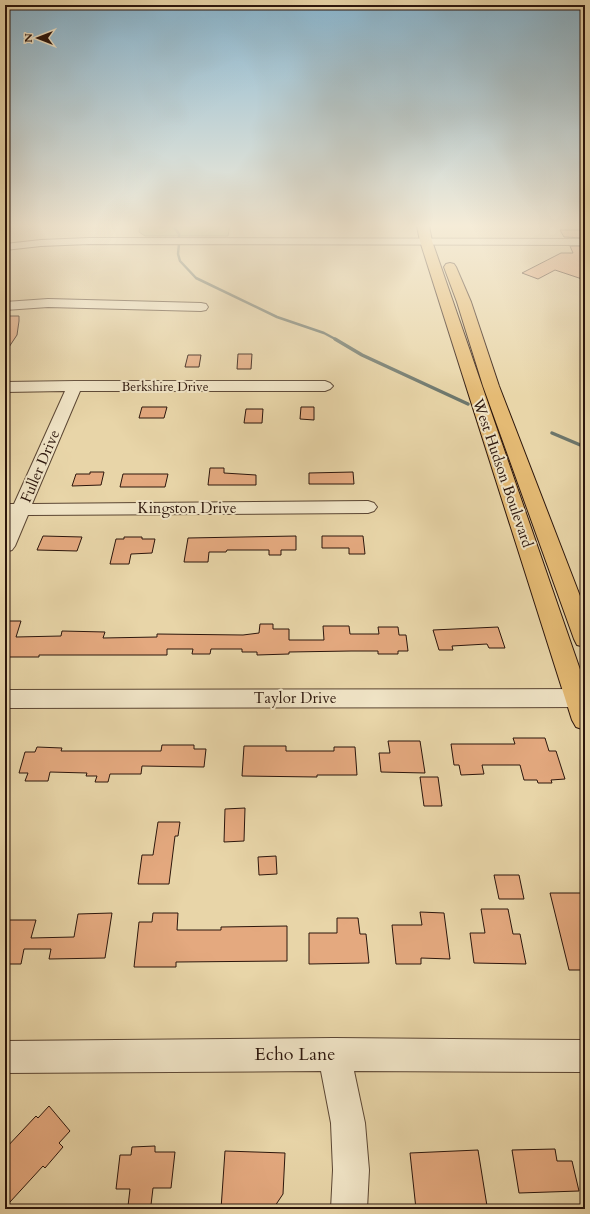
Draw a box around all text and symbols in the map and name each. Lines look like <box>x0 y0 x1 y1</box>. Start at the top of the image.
north arrow <box>18 18 58 58</box>
text: N <box>21 33 36 43</box>
street label: Berkshire Drive <box>121 378 209 396</box>
street label: West Hudson Boulevard <box>468 395 538 550</box>
street label: Fuller Drive <box>16 426 64 505</box>
street label: Kingston Drive <box>137 498 237 518</box>
street label: Taylor Drive <box>253 688 337 708</box>
street label: Echo Lane <box>255 1042 335 1067</box>

